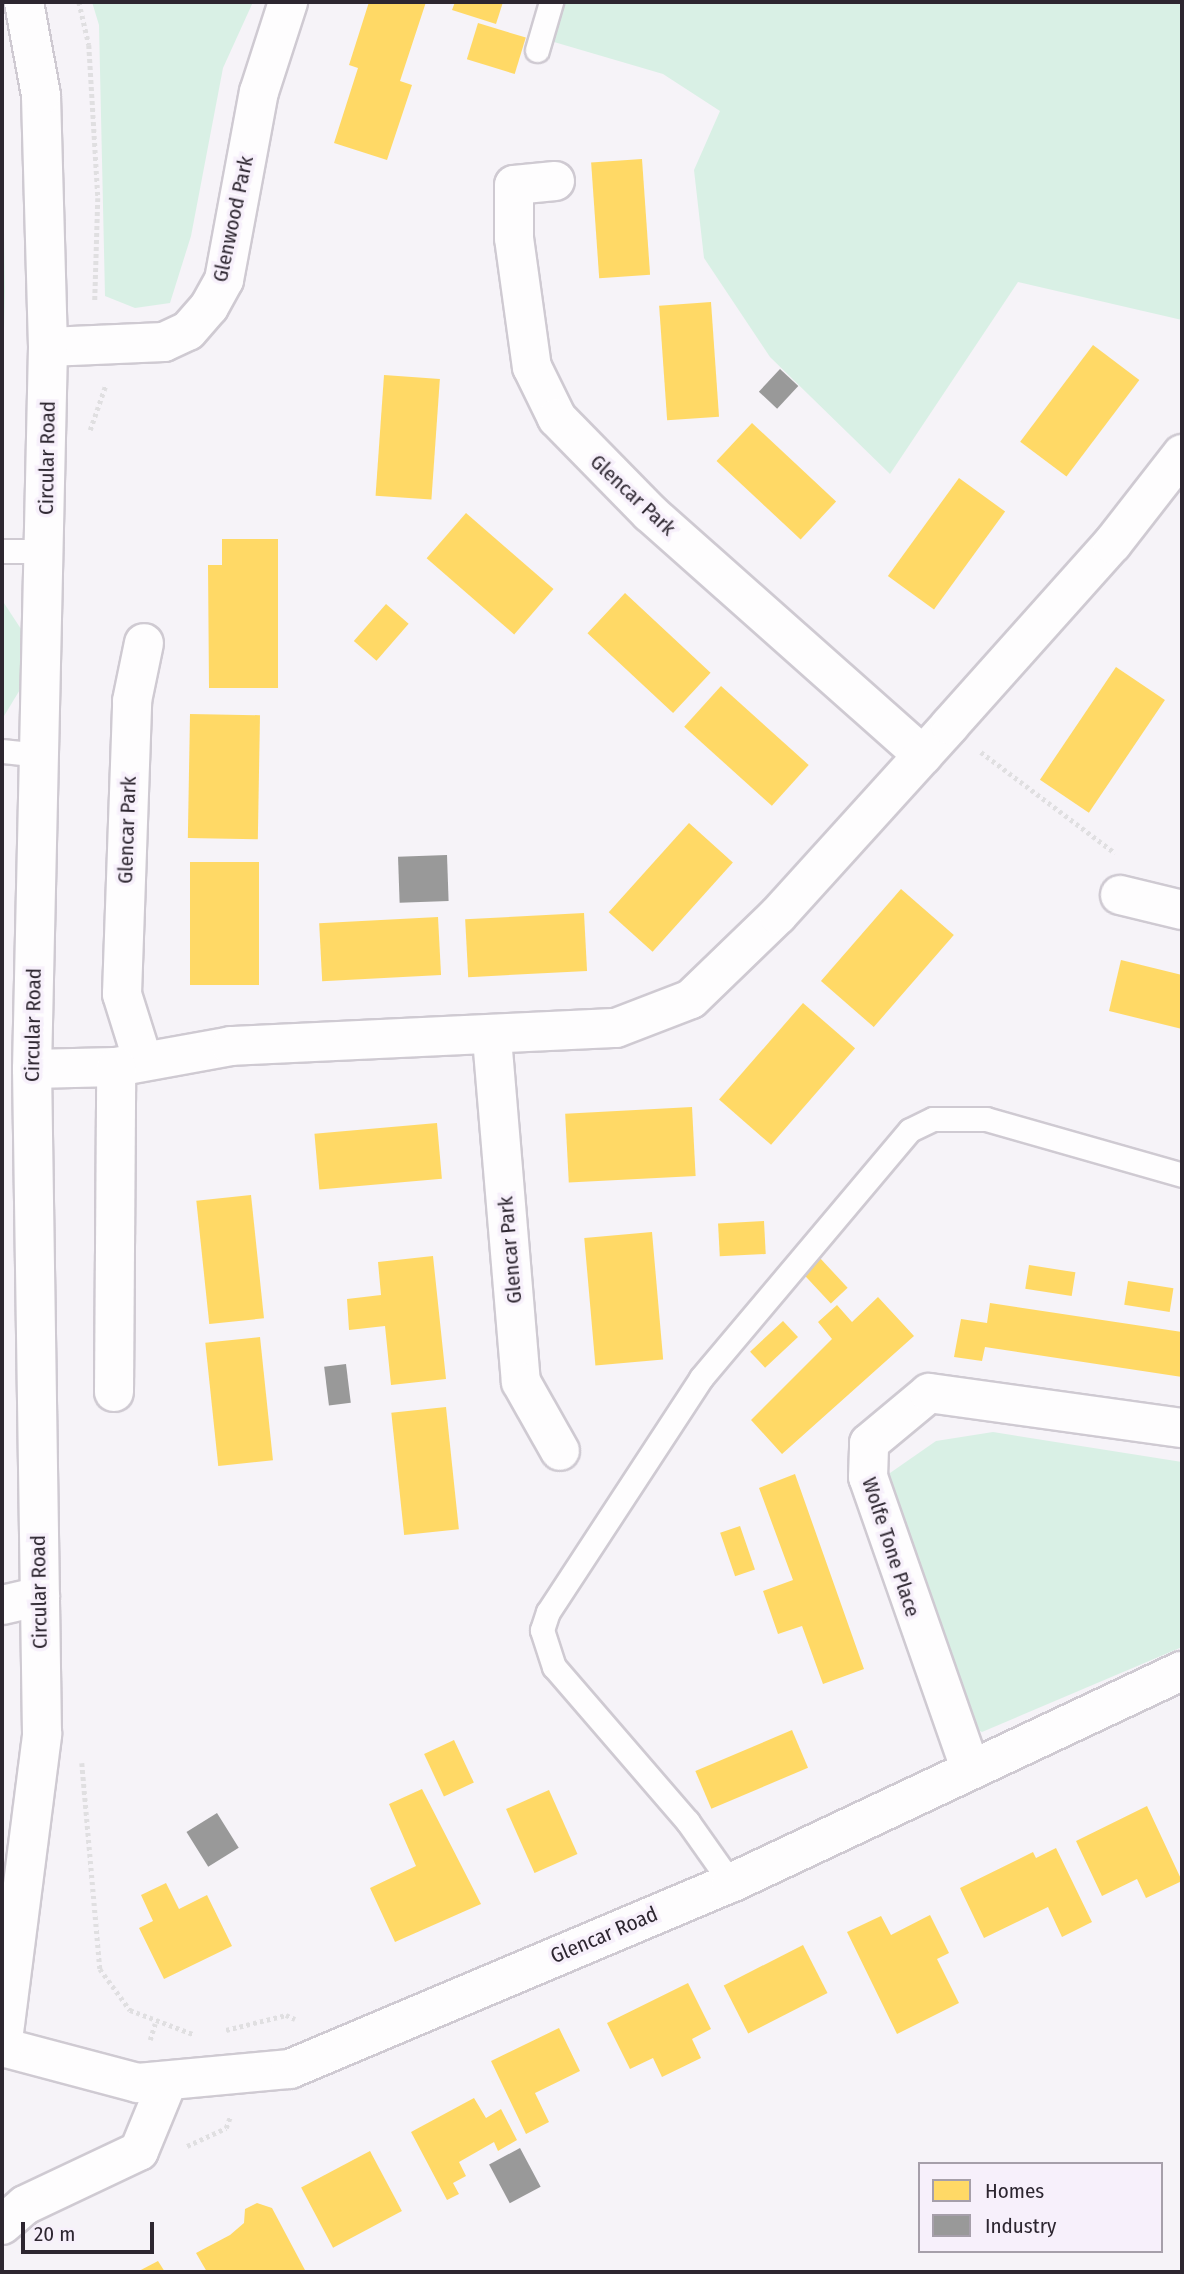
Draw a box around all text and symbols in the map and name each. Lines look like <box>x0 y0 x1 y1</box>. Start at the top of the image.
street label: Glenwood Park <box>207 154 259 284</box>
street label: Circular Road <box>33 401 61 515</box>
street label: Glencar Park <box>585 449 681 541</box>
street label: Glencar Park <box>113 776 141 884</box>
street label: Circular Road <box>19 968 47 1082</box>
street label: Glencar Park <box>493 1195 527 1305</box>
street label: Wolfe Tone Place <box>857 1474 925 1620</box>
street label: Circular Road <box>25 1535 53 1649</box>
street label: Glencar Road <box>547 1901 661 1969</box>
legend <box>918 2162 1163 2253</box>
text: Homes <box>985 2178 1044 2204</box>
scale bar <box>24 2208 158 2252</box>
text: Industry <box>985 2213 1056 2239</box>
text: 20 m <box>34 2221 75 2247</box>

